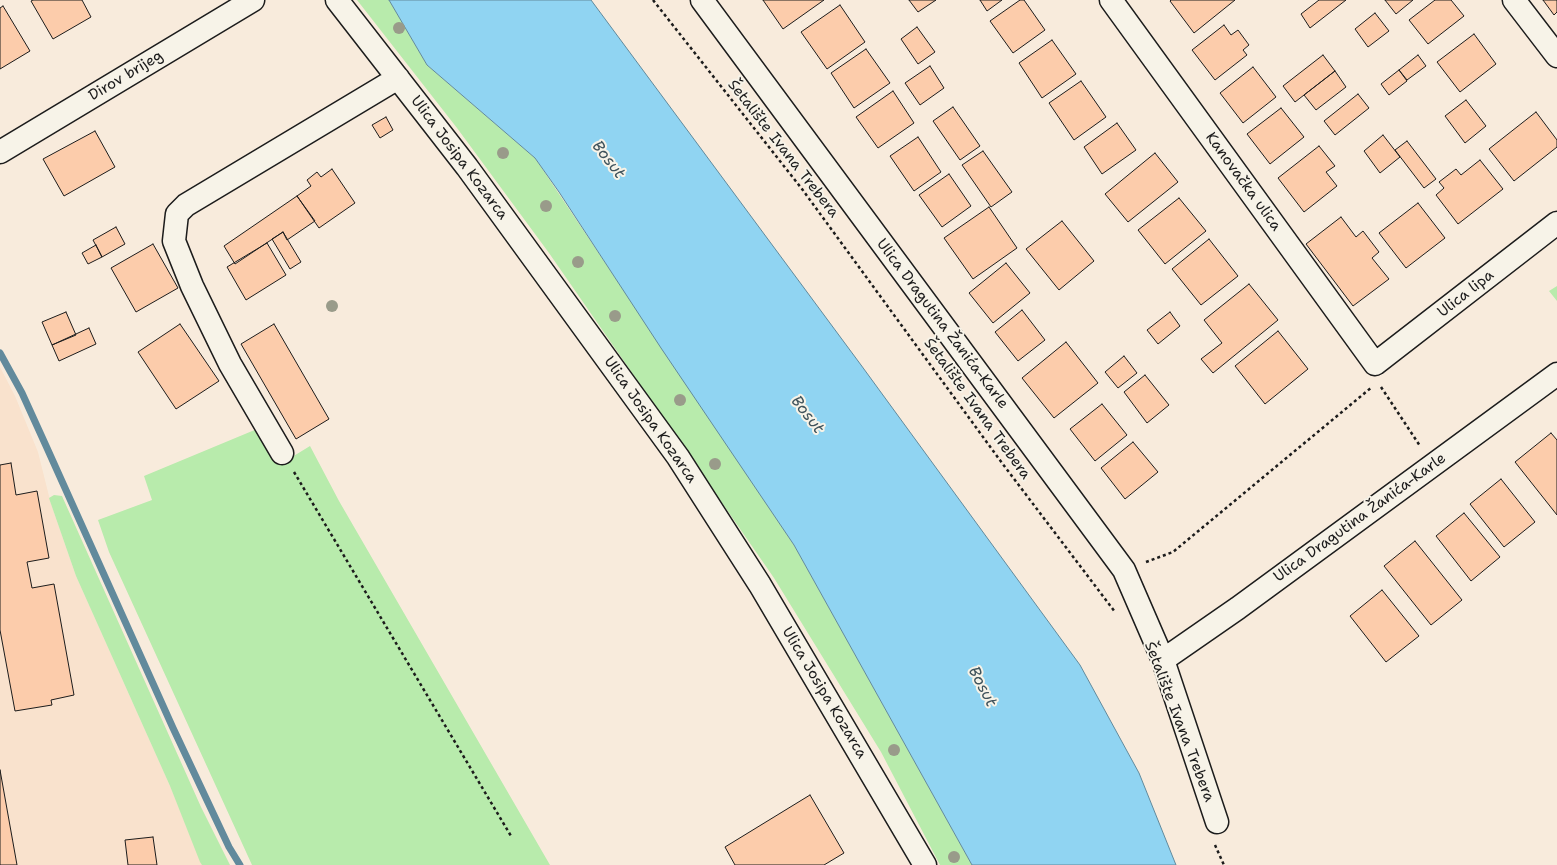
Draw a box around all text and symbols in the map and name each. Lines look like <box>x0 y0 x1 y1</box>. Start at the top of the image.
street label: Dirov brijeg <box>86 47 166 105</box>
street label: Šetalište Ivana Trebera <box>724 76 842 222</box>
street label: Ulica Josipa Kozarca <box>407 93 511 223</box>
street label: Kanovačka ulica <box>1201 129 1285 235</box>
water label: Bosut <box>587 137 629 183</box>
street label: Ulica Dragutina Žanića-Karle <box>872 235 1012 413</box>
street label: Ulica lipa <box>1434 266 1498 322</box>
street label: Šetalište Ivana Trebera <box>920 335 1034 483</box>
street label: Ulica Josipa Kozarca <box>599 353 701 487</box>
water label: Bosut <box>786 392 828 438</box>
street label: Ulica Dragutina Žanića-Karle <box>1270 450 1450 586</box>
street label: Ulica Josipa Kozarca <box>778 624 870 762</box>
street label: Šetalište Ivana Trebera <box>1140 639 1218 805</box>
water label: Bosut <box>963 664 1001 710</box>

